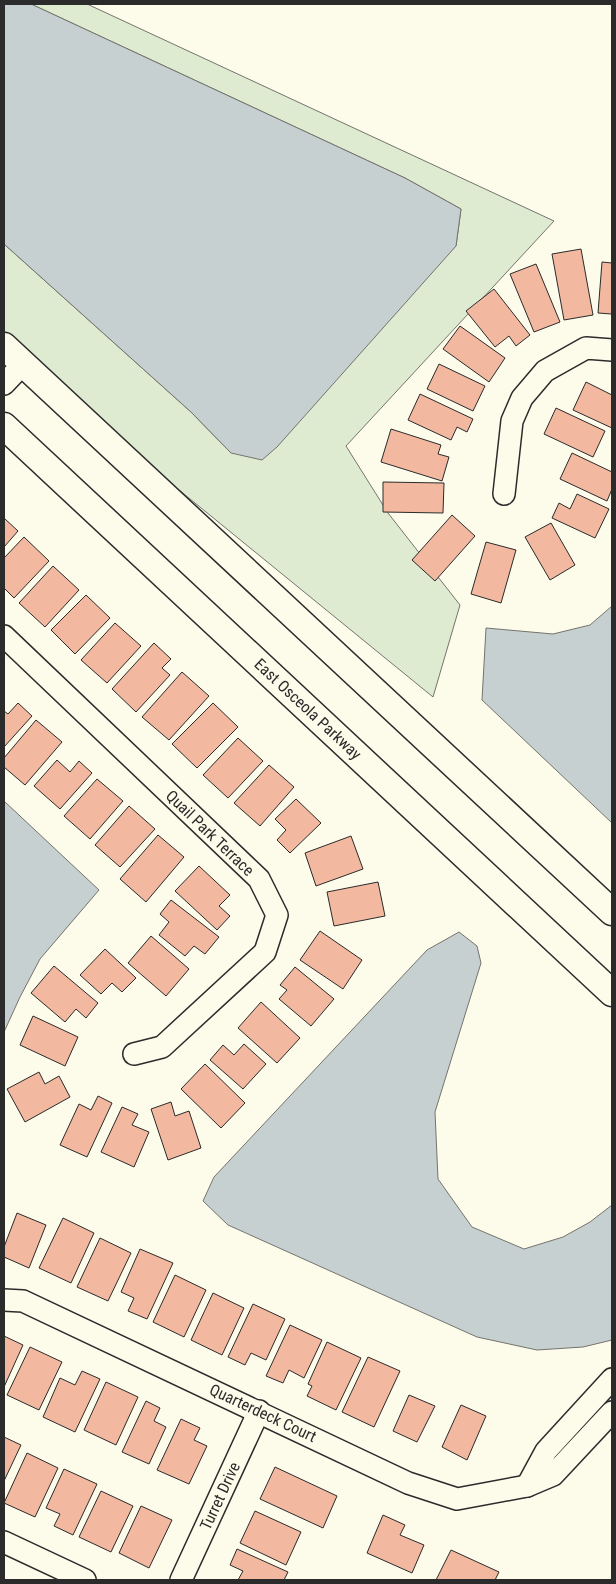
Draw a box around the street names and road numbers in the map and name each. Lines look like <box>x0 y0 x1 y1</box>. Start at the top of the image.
street label: East Osceola Parkway <box>251 655 366 764</box>
street label: Quail Park Terrace <box>162 786 258 880</box>
street label: Quarterdeck Court <box>207 1380 320 1446</box>
street label: Turret Drive <box>196 1459 244 1533</box>

